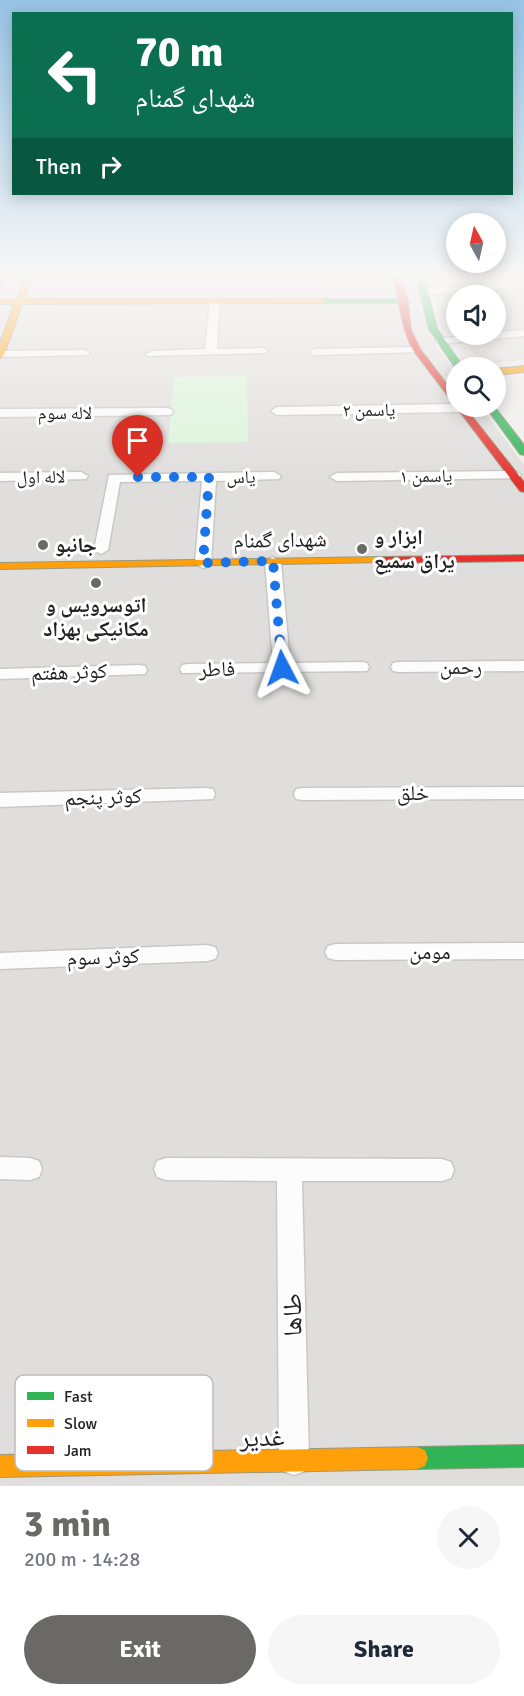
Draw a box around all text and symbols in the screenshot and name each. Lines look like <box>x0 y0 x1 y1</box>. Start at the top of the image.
text: 70 m <box>135 27 224 78</box>
icon: left <box>36 36 114 114</box>
text: شهدای گمنام <box>135 82 255 115</box>
icon: right <box>94 150 127 183</box>
text: Then <box>36 153 82 180</box>
north arrow <box>446 213 506 273</box>
map controls <box>446 213 506 417</box>
button: sound <box>446 285 506 345</box>
button: search <box>446 357 506 417</box>
street label: یاسمن ۲ <box>343 399 395 421</box>
street label: لاله سوم <box>38 402 92 425</box>
pin <box>112 415 163 477</box>
icon: arrive <box>121 424 154 457</box>
street label: یاسمن ۱ <box>400 465 452 487</box>
street label: لاله اول <box>16 466 66 488</box>
street label: یاس <box>226 466 256 488</box>
place label: ابزار و يراق سميع <box>374 524 455 575</box>
street label: شهدای گمنام <box>233 526 327 555</box>
place label: جانبو <box>55 532 97 558</box>
marker: جانبو <box>36 538 50 552</box>
marker: ابزار و يراق سميع <box>355 542 369 556</box>
marker: اتوسرویس و مکانیکی بهزاد <box>89 576 103 590</box>
place label: اتوسرویس و مکانیکی بهزاد <box>43 592 149 642</box>
position arrow <box>250 636 314 700</box>
street label: رحمن <box>440 654 482 680</box>
street label: فاطر <box>198 656 235 682</box>
street label: کوثر هفتم <box>30 658 108 687</box>
street label: خلق <box>397 780 429 806</box>
street label: کوثر پنجم <box>64 783 142 812</box>
street label: مومن <box>409 939 451 965</box>
street label: کوثر سوم <box>66 943 140 972</box>
street label: طاها <box>277 1293 309 1337</box>
legend <box>15 1375 213 1471</box>
text: Fast <box>64 1387 93 1407</box>
text: Slow <box>64 1414 98 1434</box>
street label: غدیر <box>238 1422 285 1454</box>
text: Jam <box>64 1441 92 1461</box>
text: 3 min <box>24 1502 111 1547</box>
button: close <box>437 1506 500 1569</box>
text: 200 m · 14:28 <box>24 1547 140 1572</box>
button: Exit <box>24 1615 256 1684</box>
button: Share <box>268 1615 500 1684</box>

